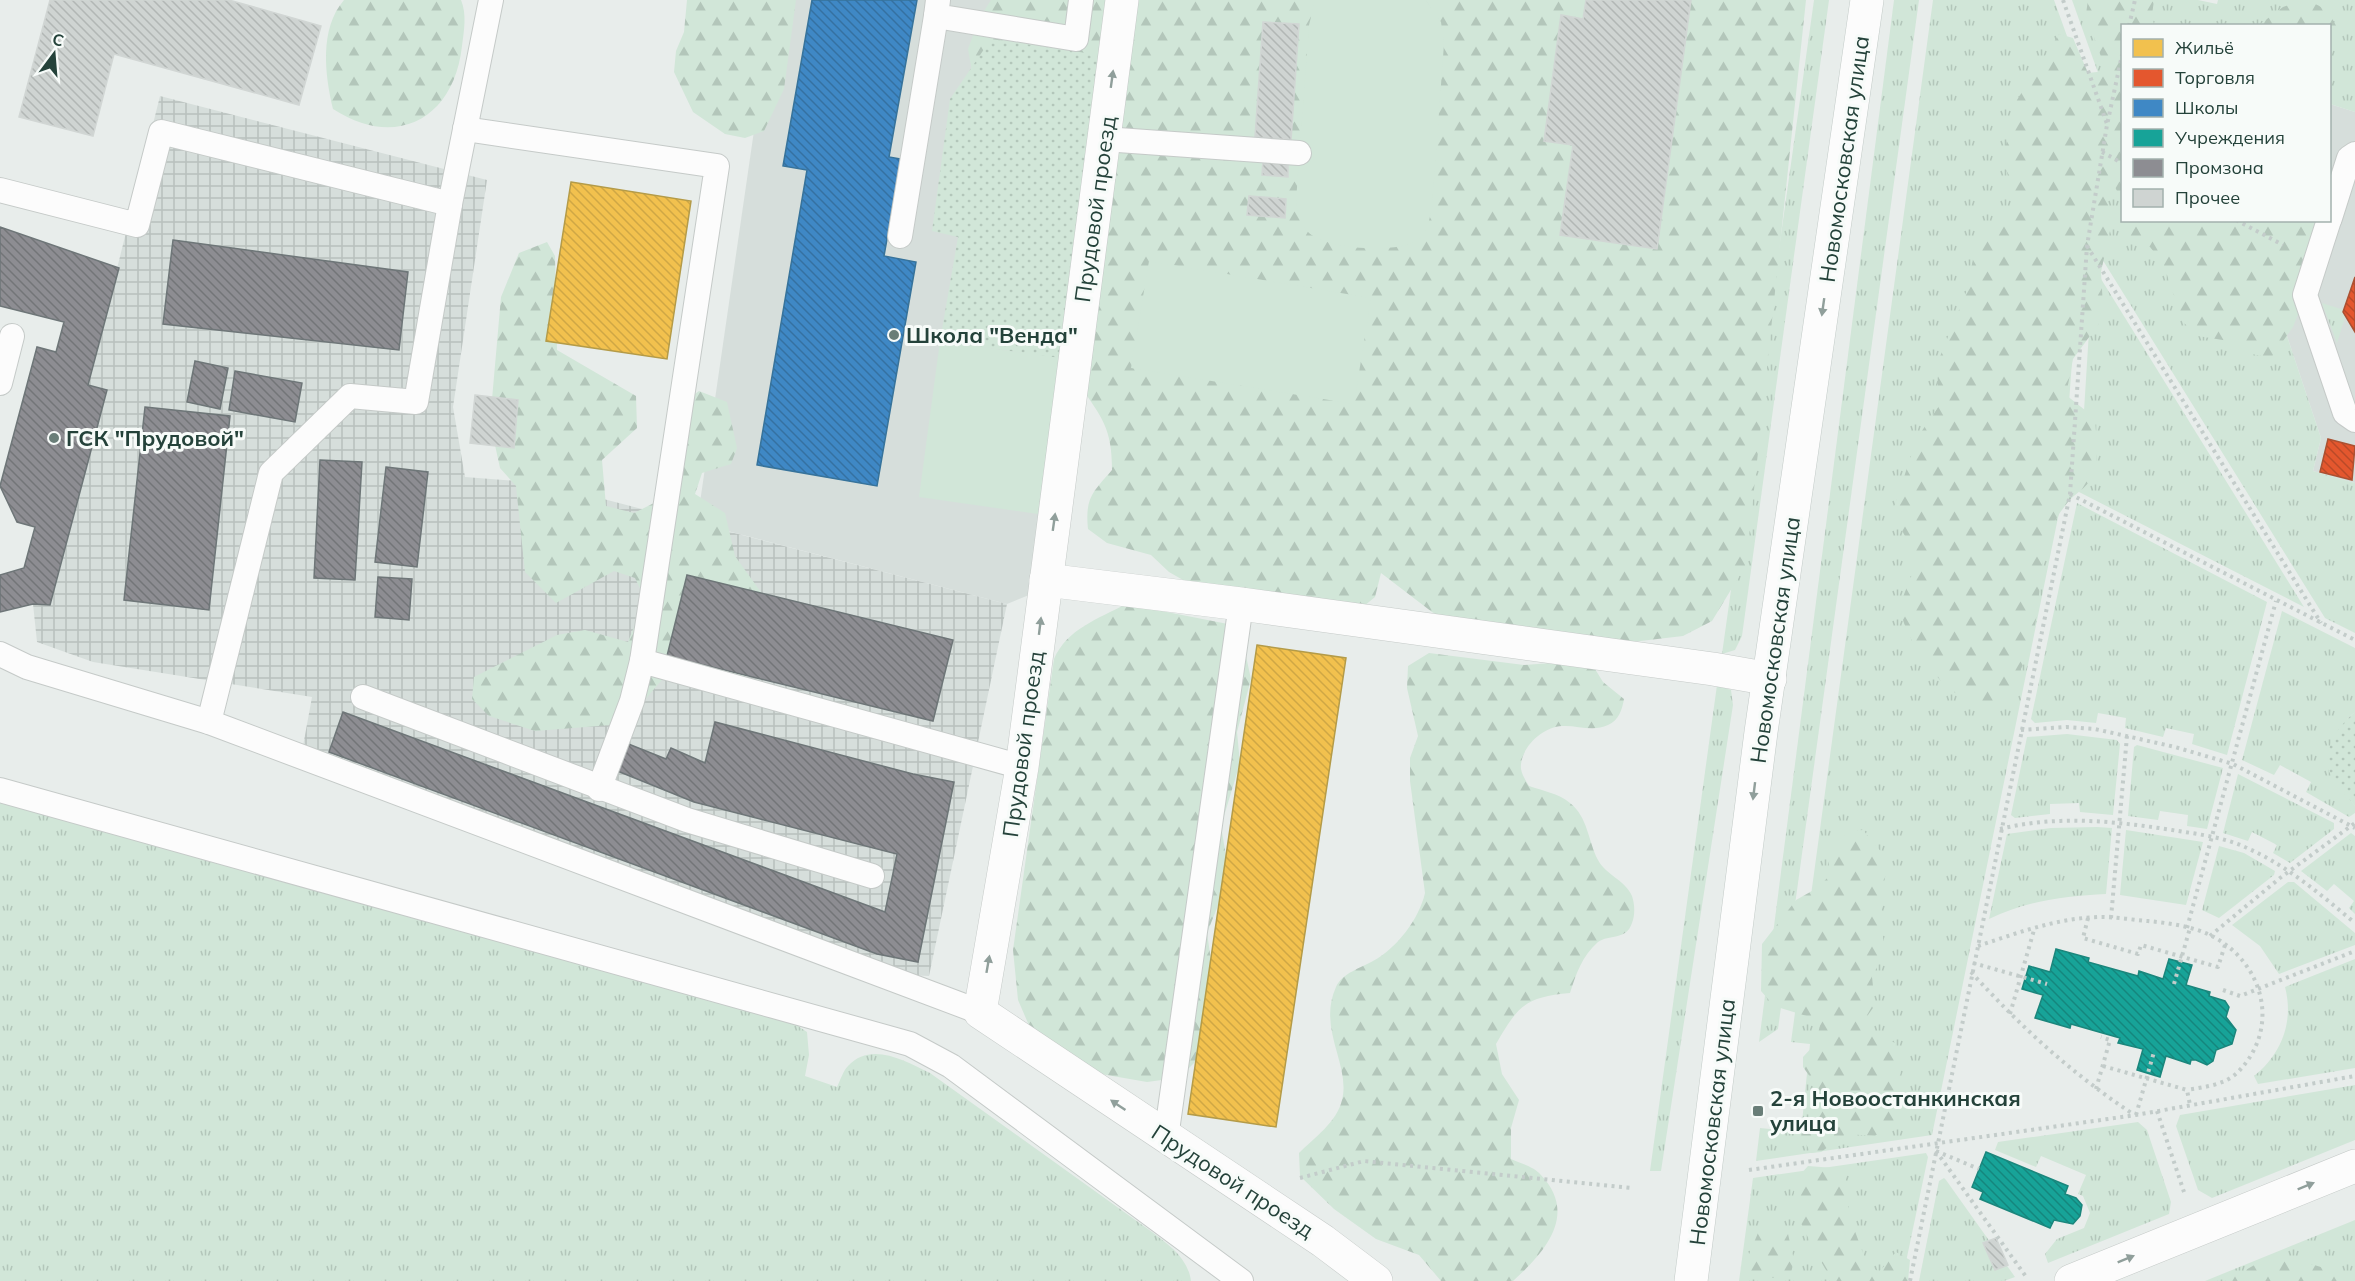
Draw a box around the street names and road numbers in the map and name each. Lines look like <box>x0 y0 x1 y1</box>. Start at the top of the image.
street label: Новомосковская улица <box>1813 34 1875 284</box>
street label: Прудовой проезд <box>1068 114 1122 304</box>
street label: Новомосковская улица <box>1744 515 1806 765</box>
street label: Прудовой проезд <box>996 649 1050 839</box>
street label: Новомосковская улица <box>1683 997 1741 1247</box>
street label: Прудовой проезд <box>1147 1118 1319 1244</box>

